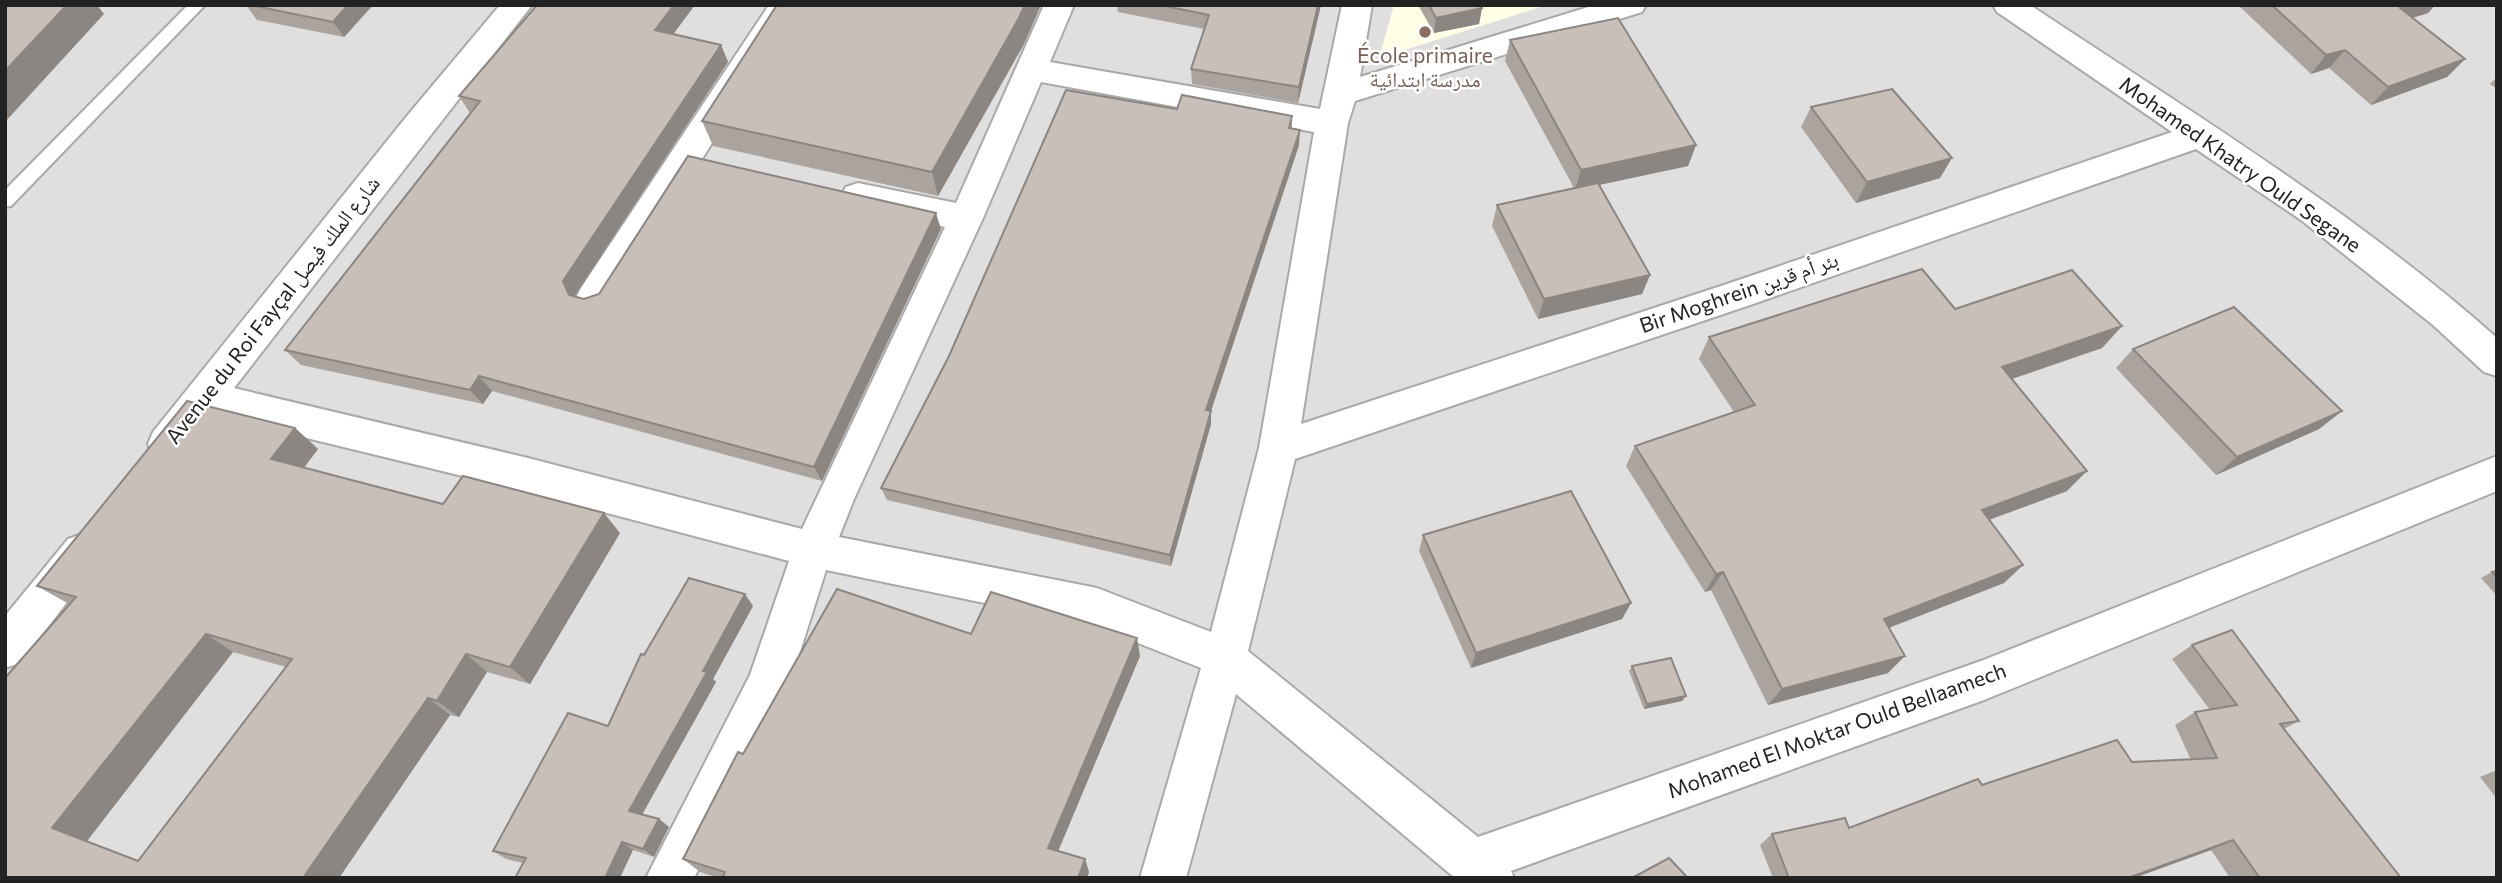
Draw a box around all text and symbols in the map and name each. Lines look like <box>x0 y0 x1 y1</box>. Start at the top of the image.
marker: École primaire مدرسة ابتدائية <box>1417 24 1433 40</box>
place label: École primaire مدرسة ابتدائية <box>1357 42 1493 92</box>
street label: Mohamed Khatry Ould Segane <box>2115 71 2366 257</box>
street label: Avenue du Roi Fayçal شارع الملك فيصل <box>160 170 386 449</box>
street label: Bir Moghrein بئر أم قرين <box>1636 246 1842 340</box>
street label: Mohamed El Moktar Ould Bellaamech <box>1664 657 2009 803</box>

